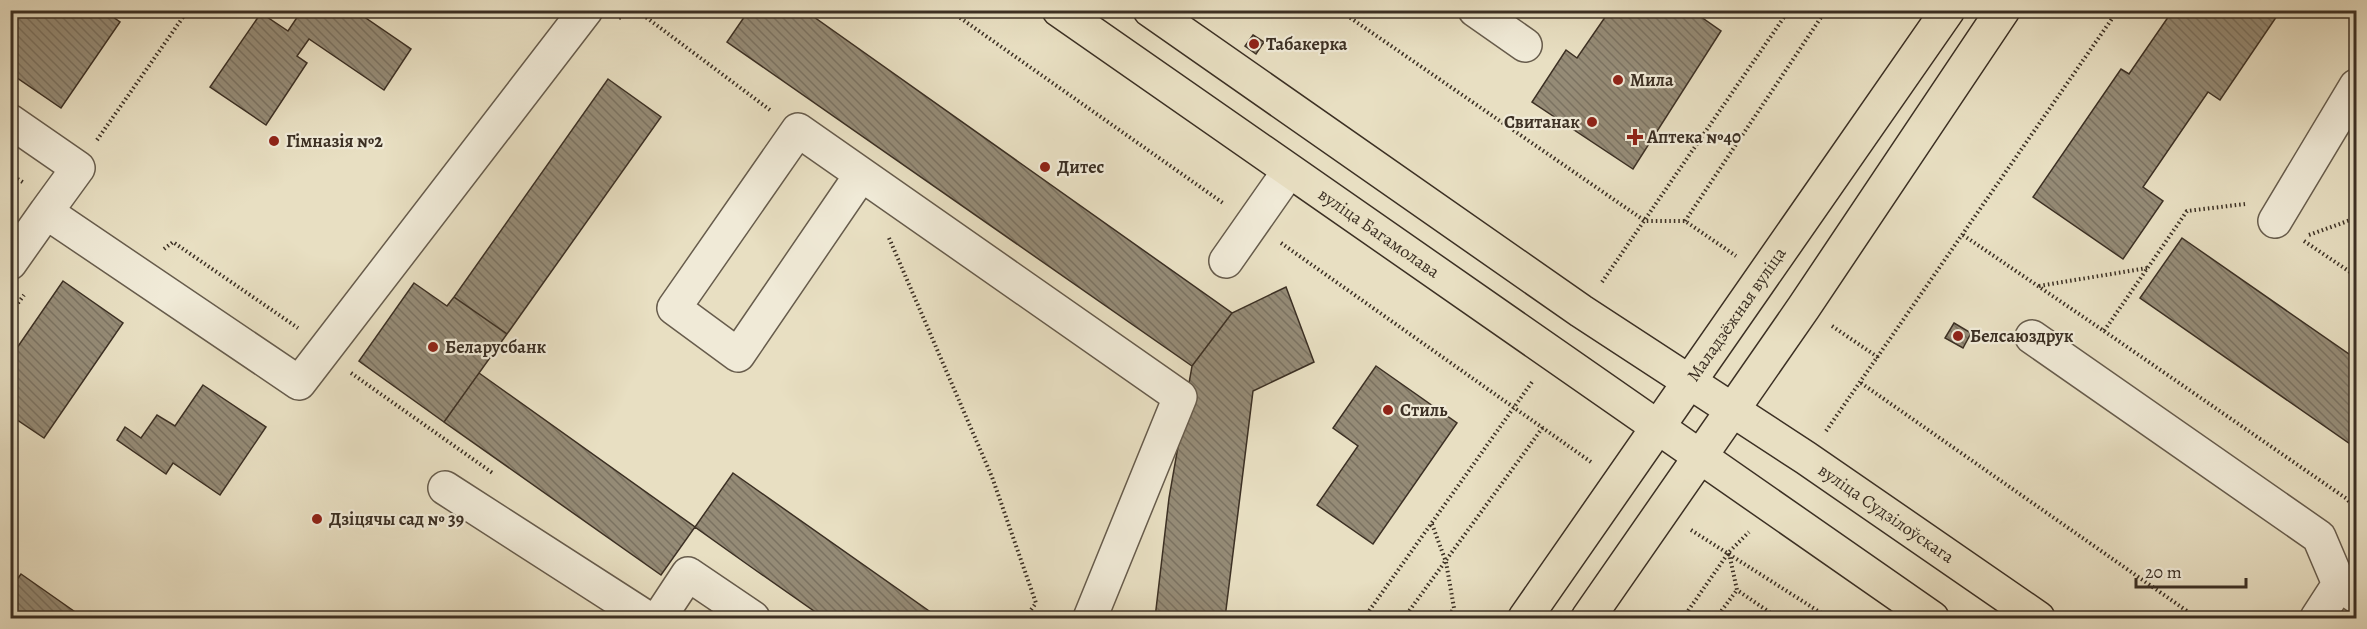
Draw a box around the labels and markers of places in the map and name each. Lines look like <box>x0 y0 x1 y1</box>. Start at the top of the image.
place label: Табакерка <box>1266 32 1348 56</box>
marker: Табакерка <box>1247 37 1261 51</box>
place label: Мила <box>1630 68 1674 92</box>
marker: Мила <box>1611 73 1625 87</box>
place label: Свитанак <box>1504 110 1580 134</box>
marker: Свитанак <box>1585 115 1599 129</box>
place label: Аптека №40 <box>1646 125 1741 149</box>
place label: Гімназія №2 <box>286 129 383 153</box>
marker: Аптека №40 <box>1628 130 1642 144</box>
marker: Гімназія №2 <box>267 134 281 148</box>
place label: Дитес <box>1057 155 1105 179</box>
marker: Дитес <box>1038 160 1052 174</box>
place label: Белсаюздрук <box>1970 324 2074 348</box>
marker: Белсаюздрук <box>1951 329 1965 343</box>
place label: Беларусбанк <box>445 335 547 359</box>
marker: Беларусбанк <box>426 340 440 354</box>
place label: Стиль <box>1400 398 1448 422</box>
marker: Стиль <box>1381 403 1395 417</box>
place label: Дзіцячы сад № 39 <box>329 507 464 531</box>
marker: Дзіцячы сад № 39 <box>310 512 324 526</box>

